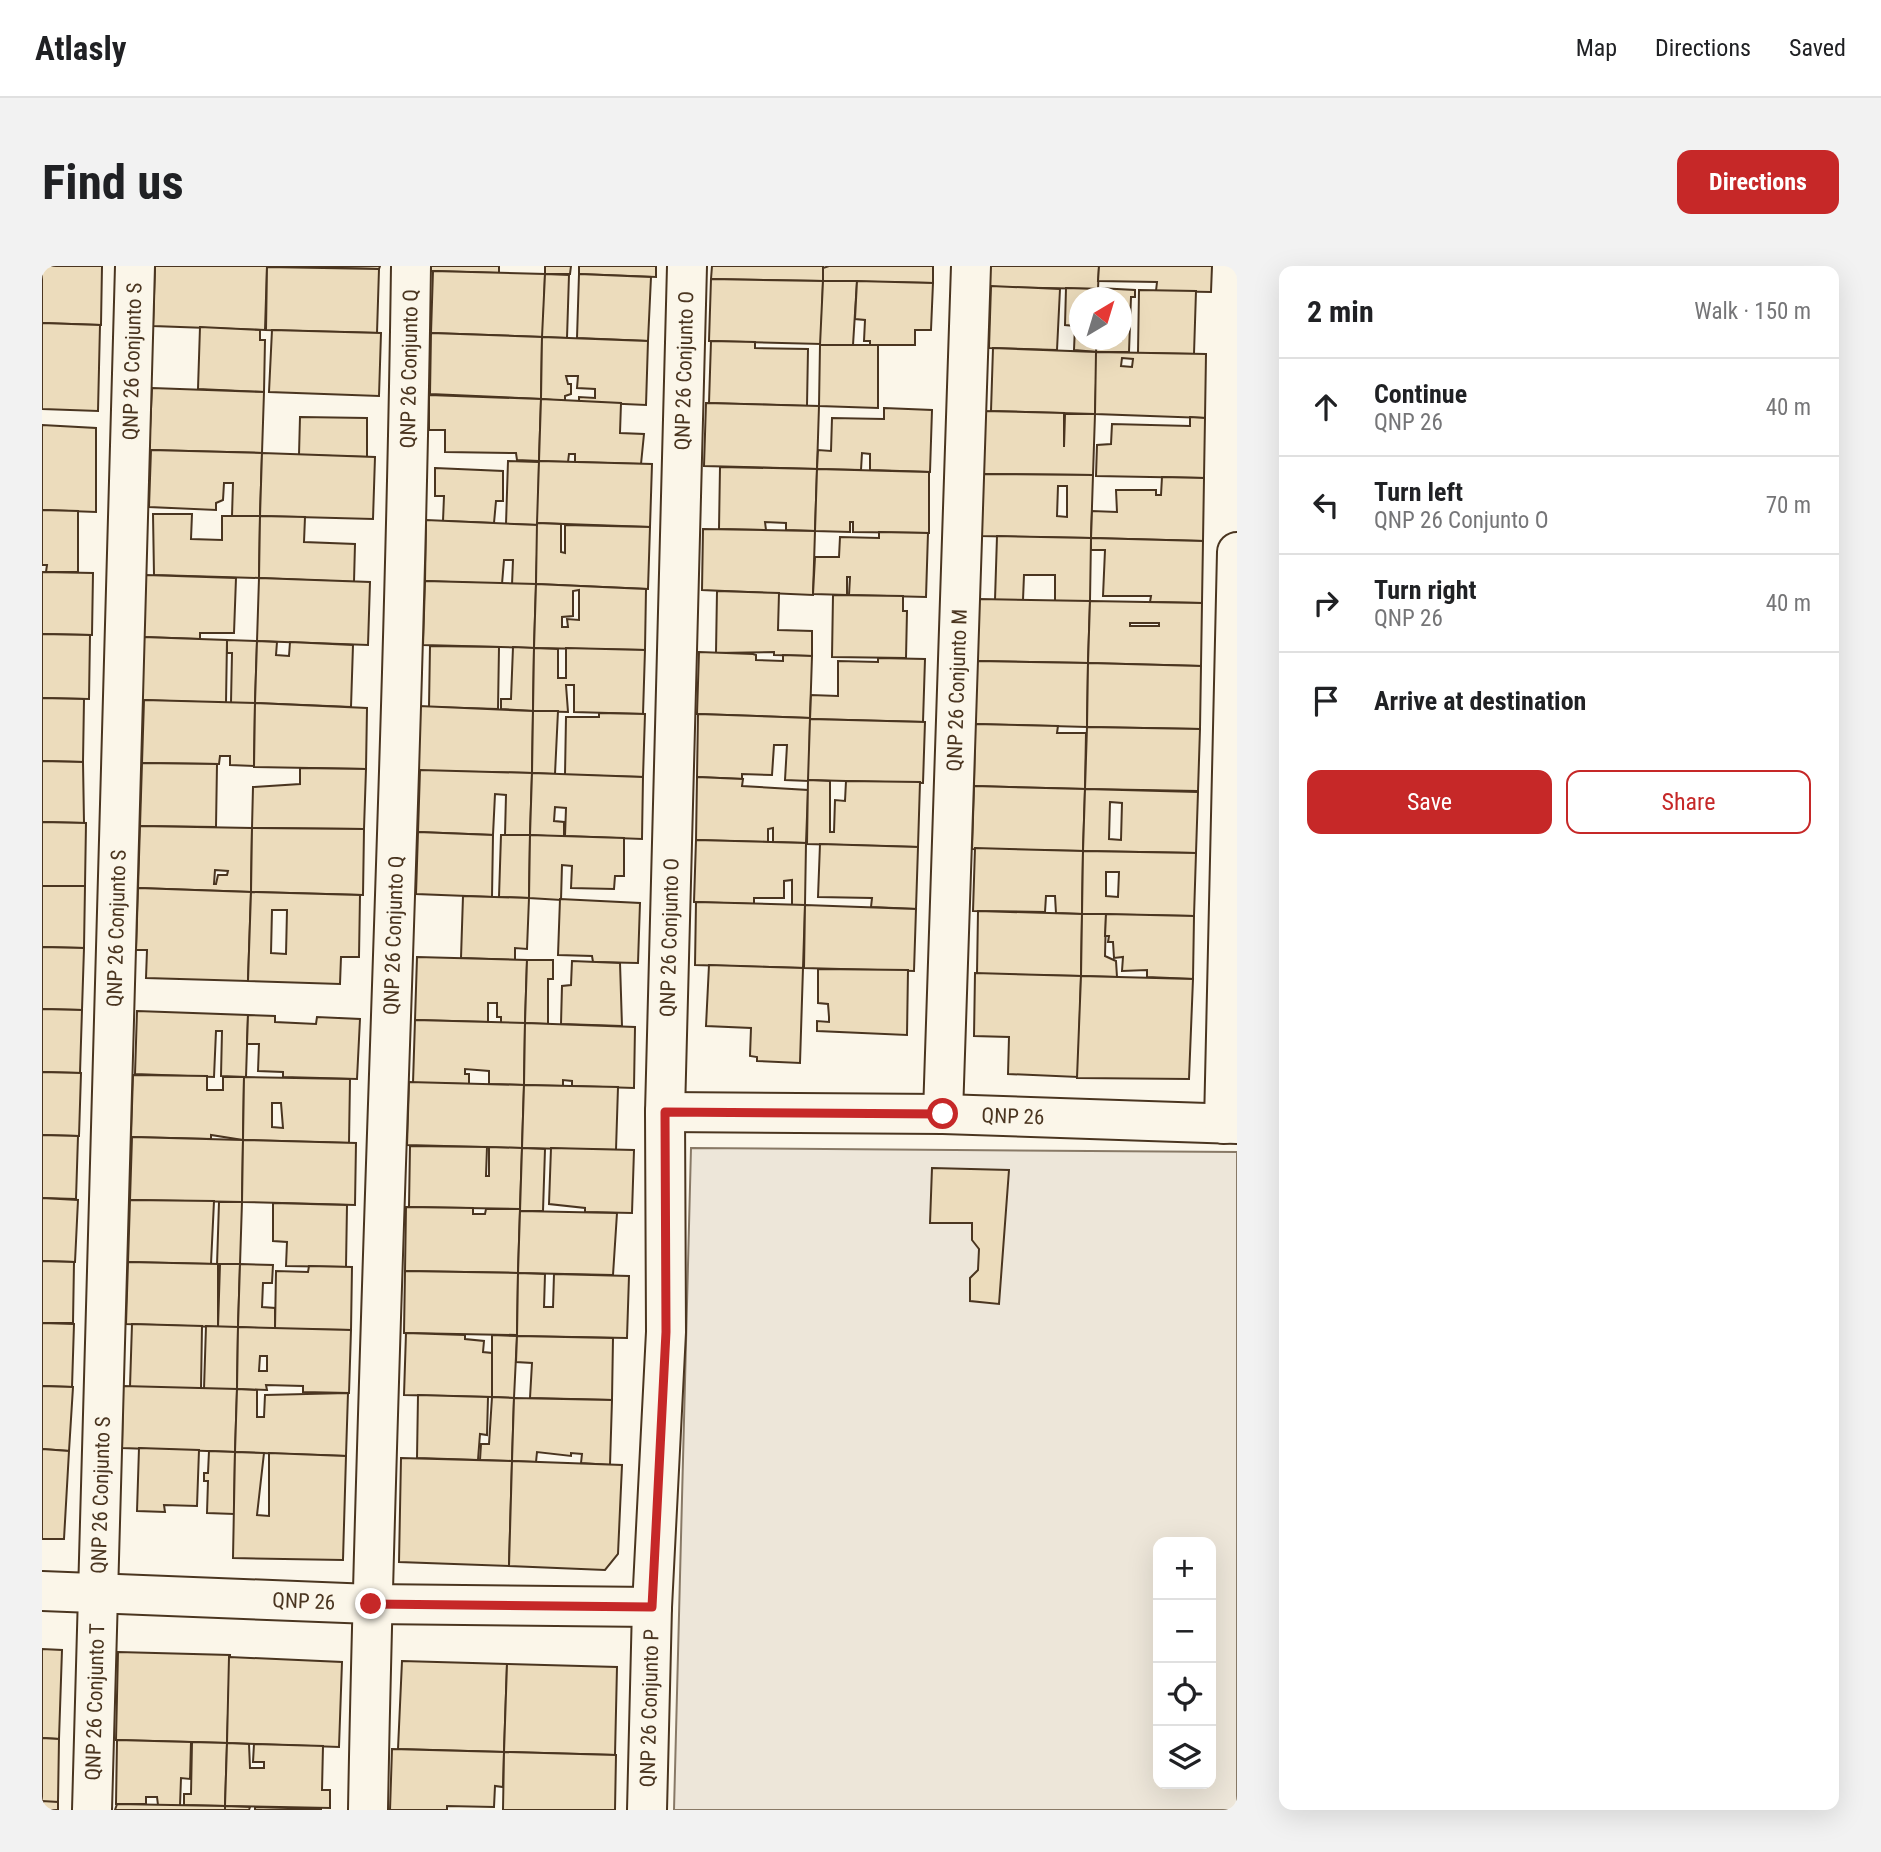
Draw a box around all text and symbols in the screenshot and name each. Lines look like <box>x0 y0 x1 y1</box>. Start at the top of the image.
text: Atlasly <box>35 29 126 68</box>
text: Map <box>1576 34 1617 62</box>
text: Directions <box>1655 34 1751 62</box>
text: Saved <box>1789 34 1846 62</box>
button: Directions <box>1677 150 1839 214</box>
text: Find us <box>42 154 184 211</box>
street label: QNP 26 Conjunto S <box>118 282 147 441</box>
north arrow <box>1069 287 1132 350</box>
street label: QNP 26 Conjunto Q <box>396 289 423 449</box>
street label: QNP 26 Conjunto O <box>670 291 698 451</box>
text: 2 min <box>1307 294 1374 329</box>
text: Walk · 150 m <box>1694 298 1811 325</box>
text: Continue <box>1374 379 1467 409</box>
icon: ahead <box>1307 388 1345 426</box>
text: 40 m <box>1766 394 1811 421</box>
text: QNP 26 <box>1374 409 1443 436</box>
text: Turn left <box>1374 477 1463 507</box>
icon: left <box>1307 486 1345 524</box>
text: 70 m <box>1766 492 1811 519</box>
text: QNP 26 Conjunto O <box>1374 507 1548 534</box>
text: Turn right <box>1374 575 1476 605</box>
icon: right <box>1307 584 1345 622</box>
text: 40 m <box>1766 590 1811 617</box>
text: QNP 26 <box>1374 605 1443 632</box>
street label: QNP 26 Conjunto M <box>942 609 972 772</box>
icon: arrive <box>1307 682 1345 720</box>
text: Arrive at destination <box>1374 686 1586 716</box>
button: Save <box>1307 770 1552 834</box>
button: Share <box>1566 770 1811 834</box>
street label: QNP 26 Conjunto S <box>102 849 131 1007</box>
street label: QNP 26 Conjunto Q <box>379 855 408 1015</box>
street label: QNP 26 Conjunto O <box>655 858 684 1017</box>
route start <box>927 1098 958 1129</box>
street label: QNP 26 <box>981 1103 1045 1129</box>
street label: QNP 26 Conjunto S <box>87 1416 115 1574</box>
map controls <box>1153 1537 1216 1789</box>
button: + <box>1153 1537 1216 1600</box>
street label: QNP 26 <box>272 1588 336 1615</box>
route end <box>355 1588 386 1619</box>
button: − <box>1153 1600 1216 1663</box>
street label: QNP 26 Conjunto T <box>81 1623 109 1781</box>
street label: QNP 26 Conjunto P <box>636 1629 663 1787</box>
button: locate <box>1153 1663 1216 1726</box>
button: layers <box>1153 1726 1216 1789</box>

